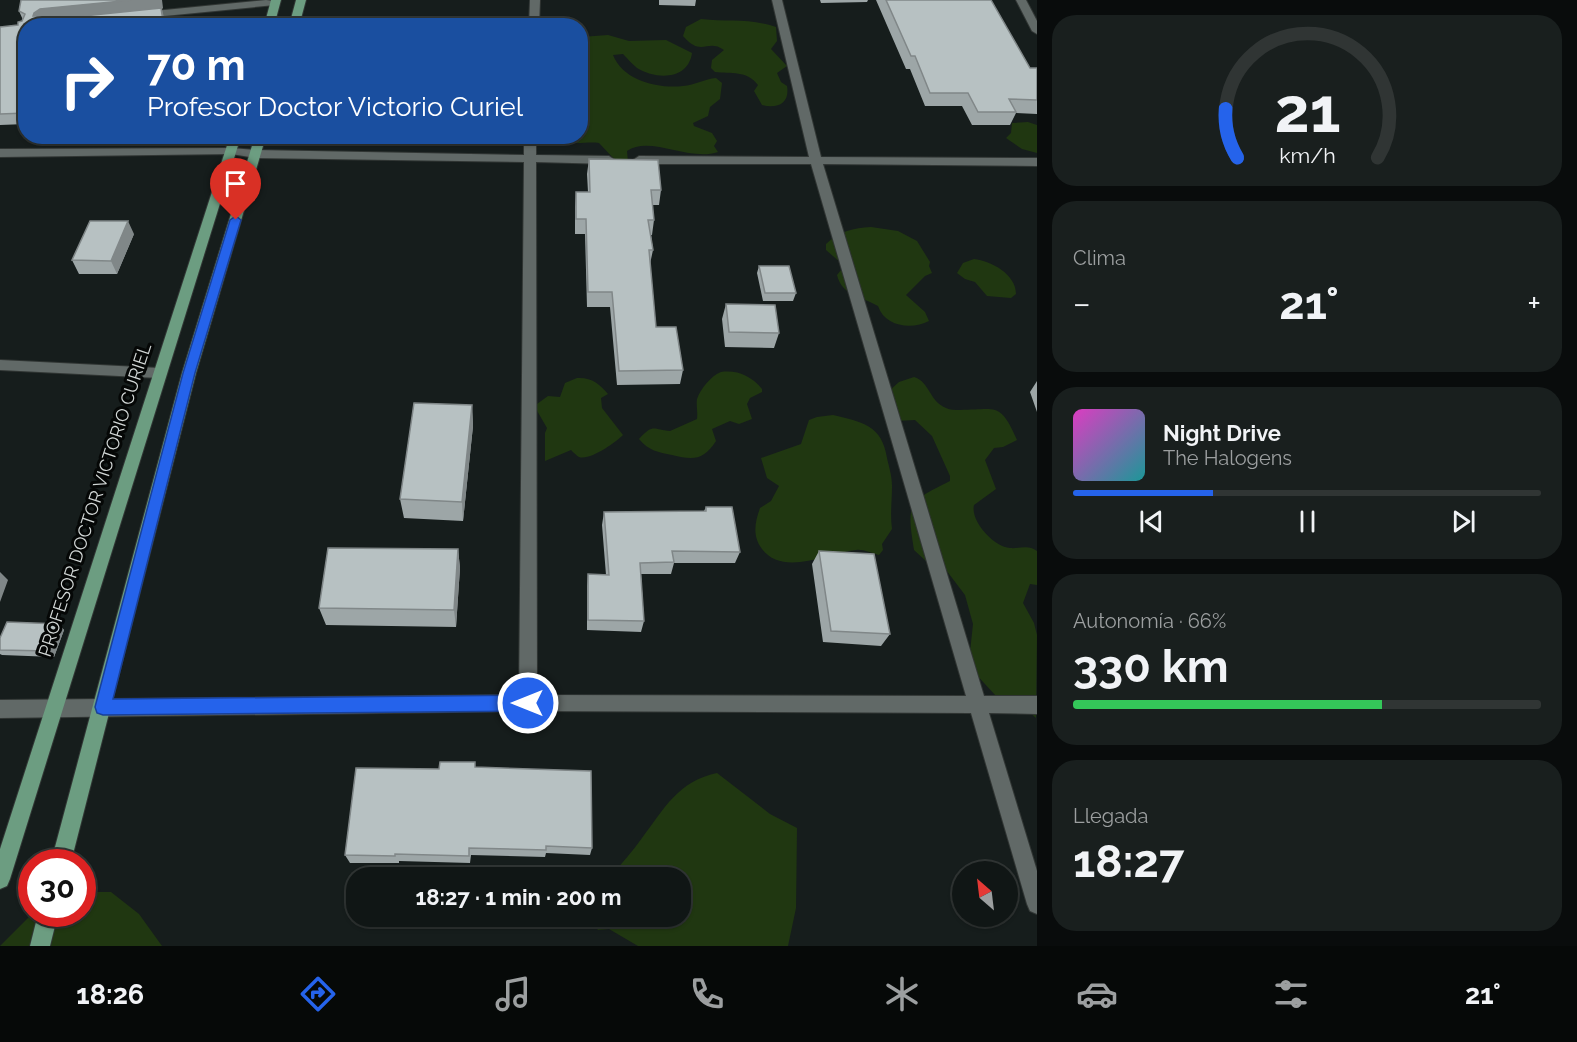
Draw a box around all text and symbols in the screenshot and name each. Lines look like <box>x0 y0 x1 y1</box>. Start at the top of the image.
text: 70 m <box>147 41 246 90</box>
icon: right <box>48 42 126 120</box>
text: 21 <box>1274 73 1340 147</box>
text: Profesor Doctor Victorio Curiel <box>147 91 523 122</box>
text: km/h <box>1279 143 1335 168</box>
pin <box>210 158 261 220</box>
icon: arrive <box>219 167 252 200</box>
text: Clima <box>1073 246 1126 270</box>
text: 21° <box>1279 277 1339 330</box>
text: − <box>1073 284 1091 323</box>
text: + <box>1527 284 1541 323</box>
street label: PROFESOR DOCTOR VICTORIO CURIEL <box>34 340 155 659</box>
text: Night Drive <box>1163 420 1281 446</box>
text: The Halogens <box>1163 446 1292 470</box>
icon: previous <box>1135 505 1168 538</box>
icon: pause <box>1291 505 1324 538</box>
icon: next <box>1447 505 1480 538</box>
text: Autonomía · 66% <box>1073 609 1226 633</box>
text: 330 km <box>1073 640 1229 693</box>
position arrow <box>496 671 560 735</box>
text: Llegada <box>1073 804 1148 828</box>
text: 18:27 <box>1073 835 1184 888</box>
speed limit sign: 30 <box>18 849 96 927</box>
north arrow <box>952 861 1018 927</box>
map controls <box>952 861 1018 927</box>
text: 18:27 · 1 min · 200 m <box>415 884 622 910</box>
icon: directions <box>297 973 339 1015</box>
icon: music <box>492 973 534 1015</box>
icon: phone <box>686 973 728 1015</box>
icon: climate <box>881 973 923 1015</box>
icon: car <box>1076 973 1118 1015</box>
icon: filters <box>1270 973 1312 1015</box>
text: 18:26 <box>76 979 144 1010</box>
text: 21° <box>1465 979 1501 1010</box>

